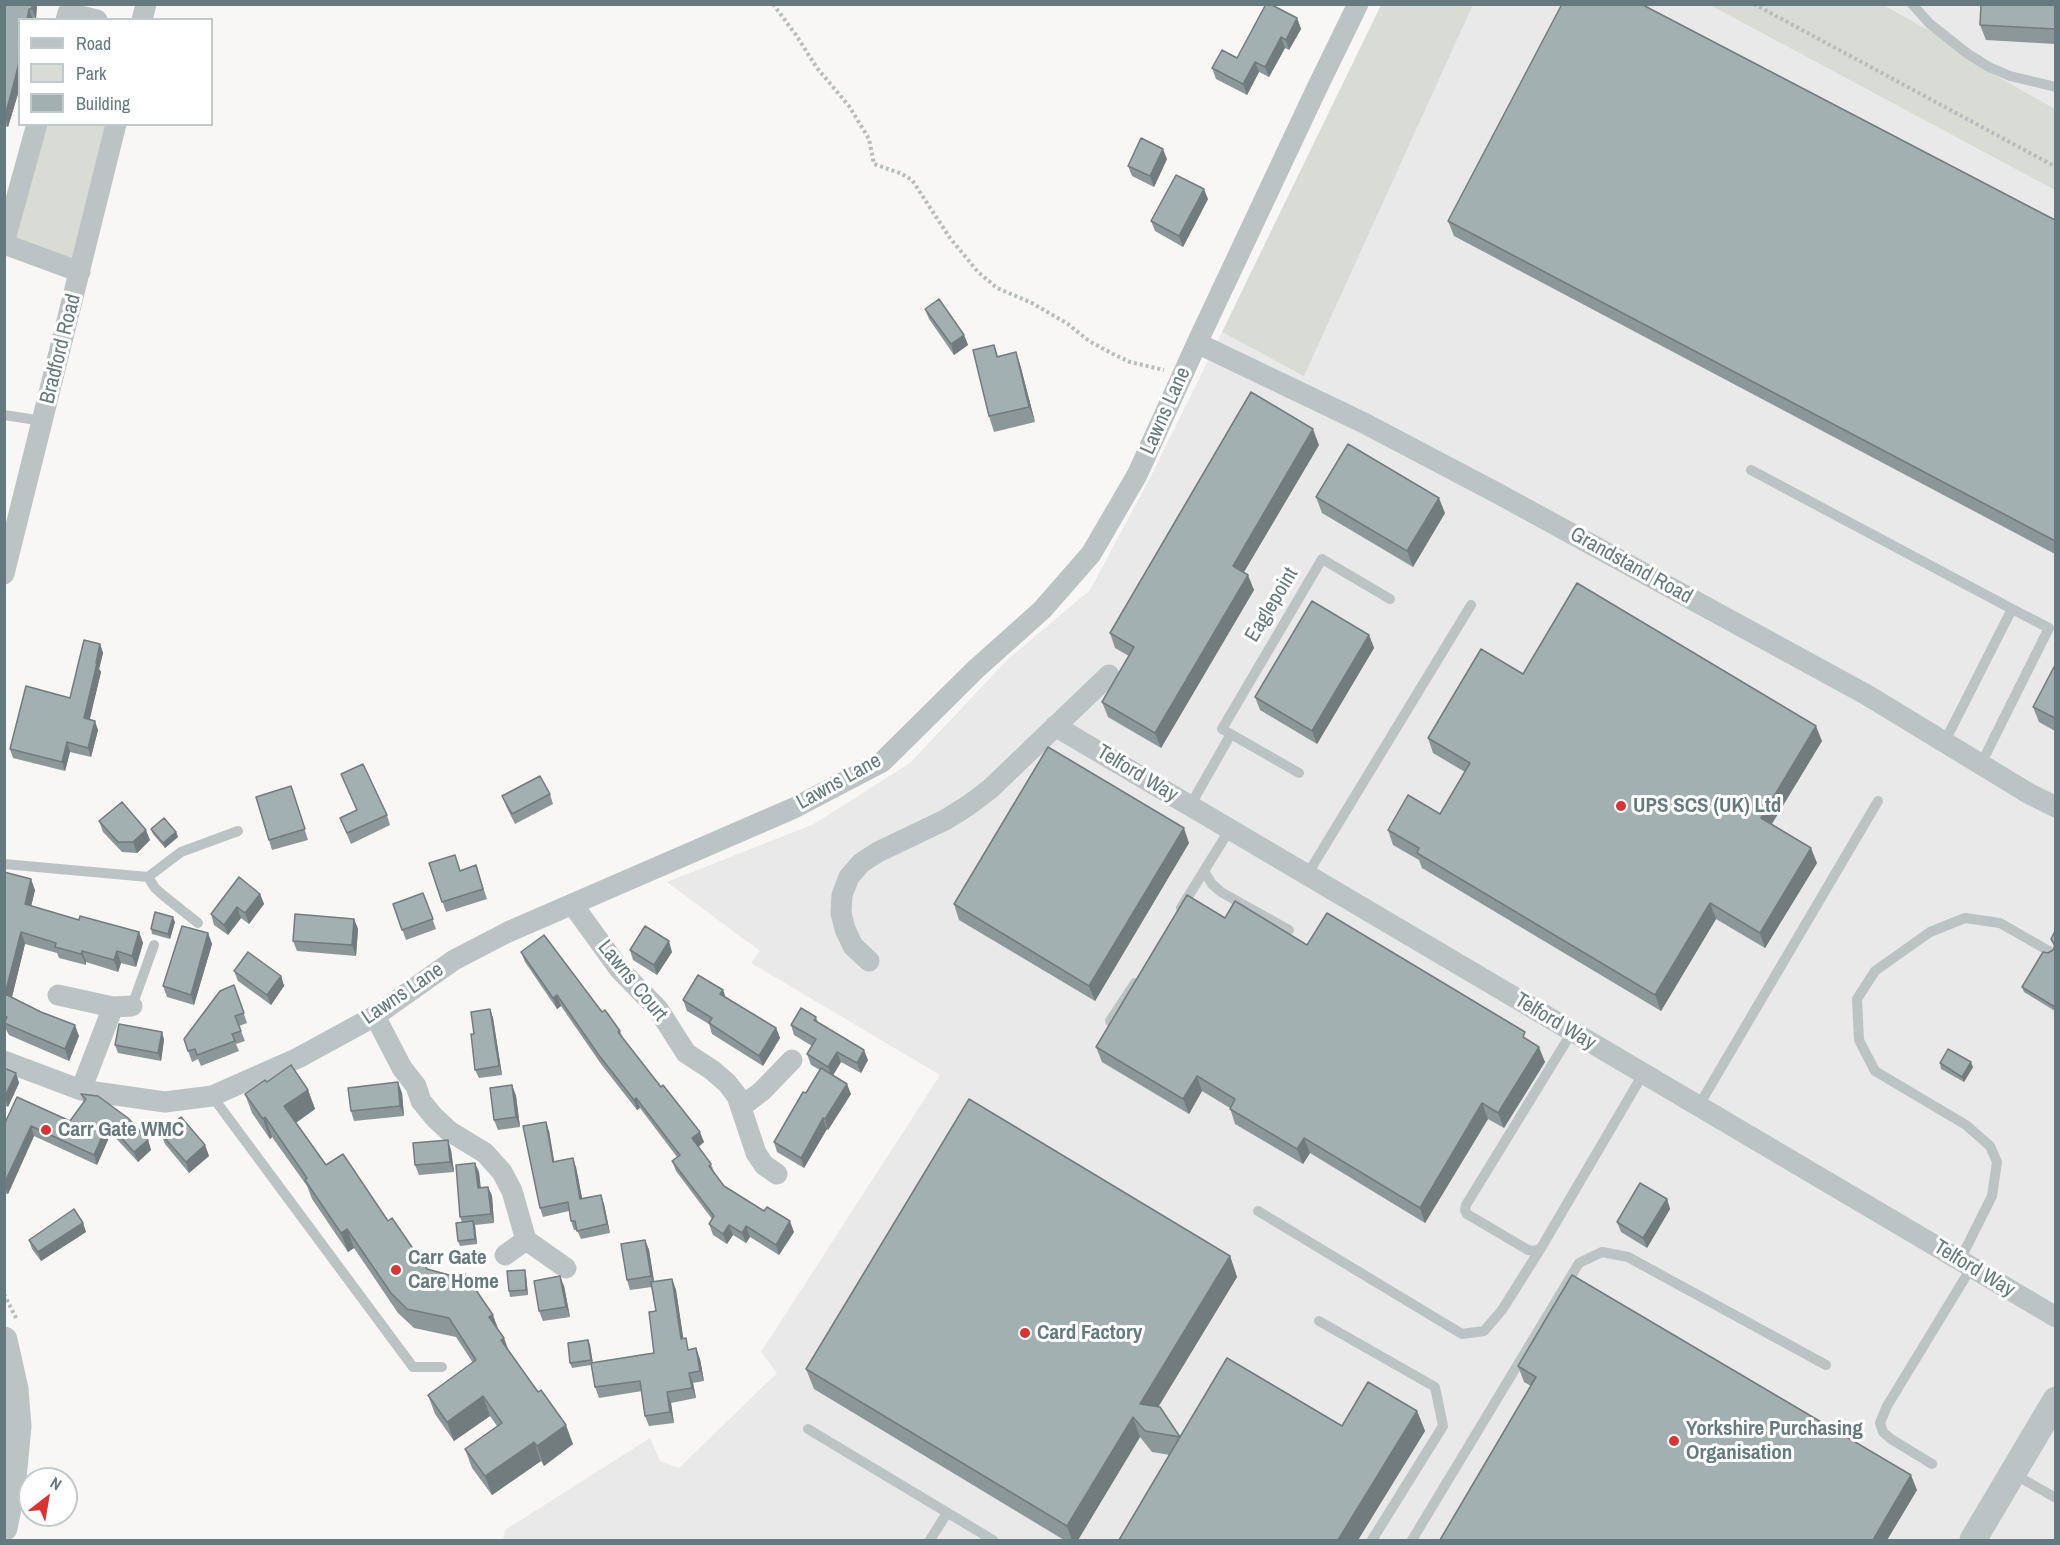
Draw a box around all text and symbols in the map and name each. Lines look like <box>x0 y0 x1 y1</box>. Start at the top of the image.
legend <box>18 18 213 126</box>
text: Road <box>76 31 111 56</box>
text: Park <box>76 61 106 86</box>
text: Building <box>76 91 130 116</box>
street label: Bradford Road <box>35 292 87 406</box>
street label: Lawns Lane <box>1136 363 1196 459</box>
street label: Grandstand Road <box>1565 522 1697 610</box>
street label: Eaglepoint <box>1240 563 1304 647</box>
street label: Telford Way <box>1092 740 1182 808</box>
street label: Lawns Lane <box>792 748 886 816</box>
place label: UPS SCS (UK) Ltd <box>1633 793 1781 819</box>
marker: UPS SCS (UK) Ltd <box>1614 799 1628 813</box>
street label: Lawns Court <box>592 936 672 1026</box>
street label: Lawns Lane <box>357 958 449 1030</box>
street label: Telford Way <box>1510 988 1600 1056</box>
place label: Carr Gate WMC <box>58 1117 184 1143</box>
marker: Carr Gate WMC <box>39 1123 53 1137</box>
street label: Telford Way <box>1929 1235 2019 1303</box>
place label: Carr Gate Care Home <box>408 1245 499 1295</box>
marker: Carr Gate Care Home <box>389 1263 403 1277</box>
place label: Card Factory <box>1037 1320 1142 1346</box>
marker: Card Factory <box>1018 1326 1032 1340</box>
place label: Yorkshire Purchasing Organisation <box>1686 1416 1863 1466</box>
marker: Yorkshire Purchasing Organisation <box>1667 1434 1681 1448</box>
north arrow <box>18 1467 78 1527</box>
text: N <box>47 1471 66 1495</box>

